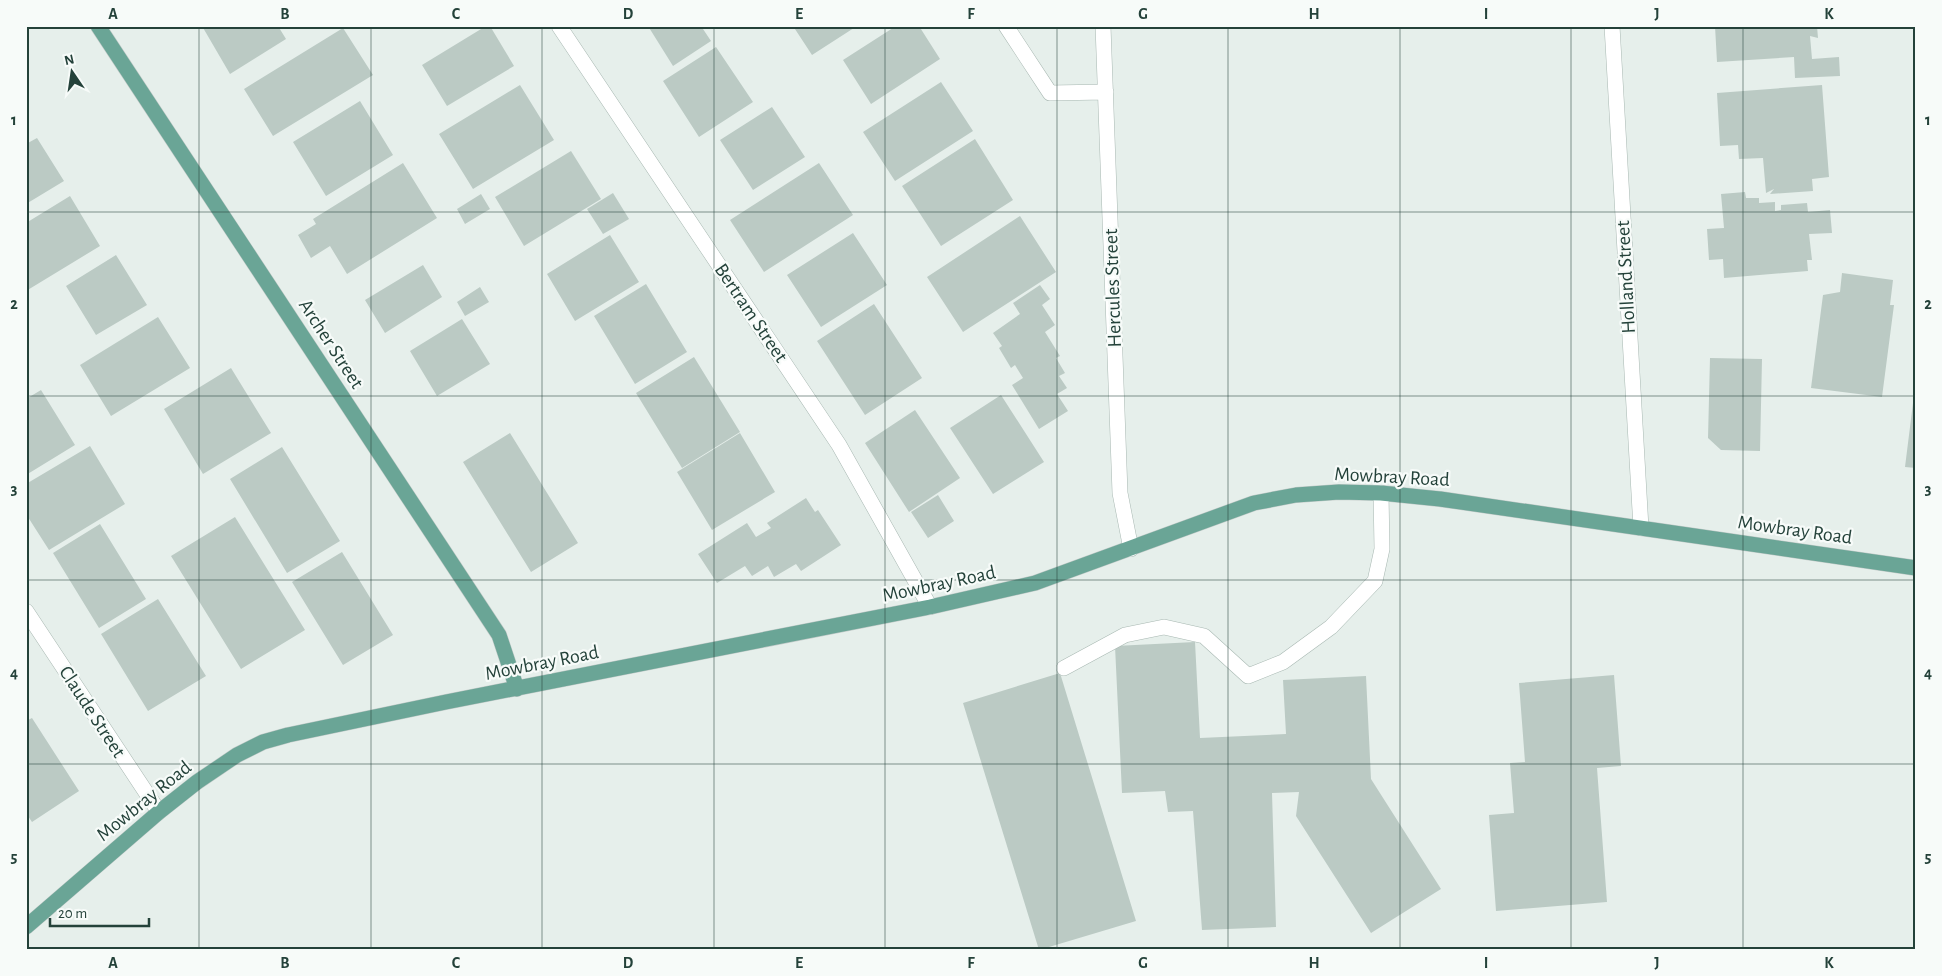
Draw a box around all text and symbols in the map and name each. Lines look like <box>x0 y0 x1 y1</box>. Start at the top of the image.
text: A <box>108 6 118 22</box>
text: B <box>280 6 290 22</box>
text: C <box>452 6 461 22</box>
text: D <box>623 6 634 22</box>
text: E <box>795 6 803 22</box>
text: F <box>967 6 975 22</box>
text: G <box>1138 6 1148 22</box>
text: H <box>1308 6 1320 22</box>
text: I <box>1484 6 1488 22</box>
text: J <box>1654 6 1660 22</box>
text: K <box>1824 6 1834 22</box>
north arrow <box>48 48 98 98</box>
text: N <box>63 52 76 68</box>
text: 1 <box>11 112 17 128</box>
text: 1 <box>1925 112 1931 128</box>
street label: Holland Street <box>1613 219 1639 334</box>
street label: Hercules Street <box>1101 228 1125 348</box>
street label: Bertram Street <box>711 260 792 366</box>
text: 2 <box>10 296 18 312</box>
street label: Archer Street <box>295 296 367 393</box>
text: 2 <box>1924 296 1932 312</box>
street label: Mowbray Road <box>1334 464 1450 490</box>
text: 3 <box>11 481 18 497</box>
text: 3 <box>1925 481 1932 497</box>
street label: Mowbray Road <box>1736 512 1854 548</box>
street label: Mowbray Road <box>881 562 997 606</box>
street label: Mowbray Road <box>483 642 601 684</box>
street label: Claude Street <box>55 663 129 762</box>
text: 4 <box>10 665 18 681</box>
text: 4 <box>1924 665 1932 681</box>
street label: Mowbray Road <box>93 757 195 845</box>
text: 5 <box>11 849 18 865</box>
text: 5 <box>1925 849 1932 865</box>
scale bar <box>50 896 149 928</box>
text: 20 m <box>58 906 87 921</box>
text: A <box>108 955 118 971</box>
text: B <box>280 955 290 971</box>
text: C <box>452 955 461 971</box>
text: D <box>623 955 634 971</box>
text: E <box>795 955 803 971</box>
text: F <box>967 955 975 971</box>
text: G <box>1138 955 1148 971</box>
text: H <box>1308 955 1320 971</box>
text: I <box>1484 955 1488 971</box>
text: J <box>1654 955 1660 971</box>
text: K <box>1824 955 1834 971</box>

